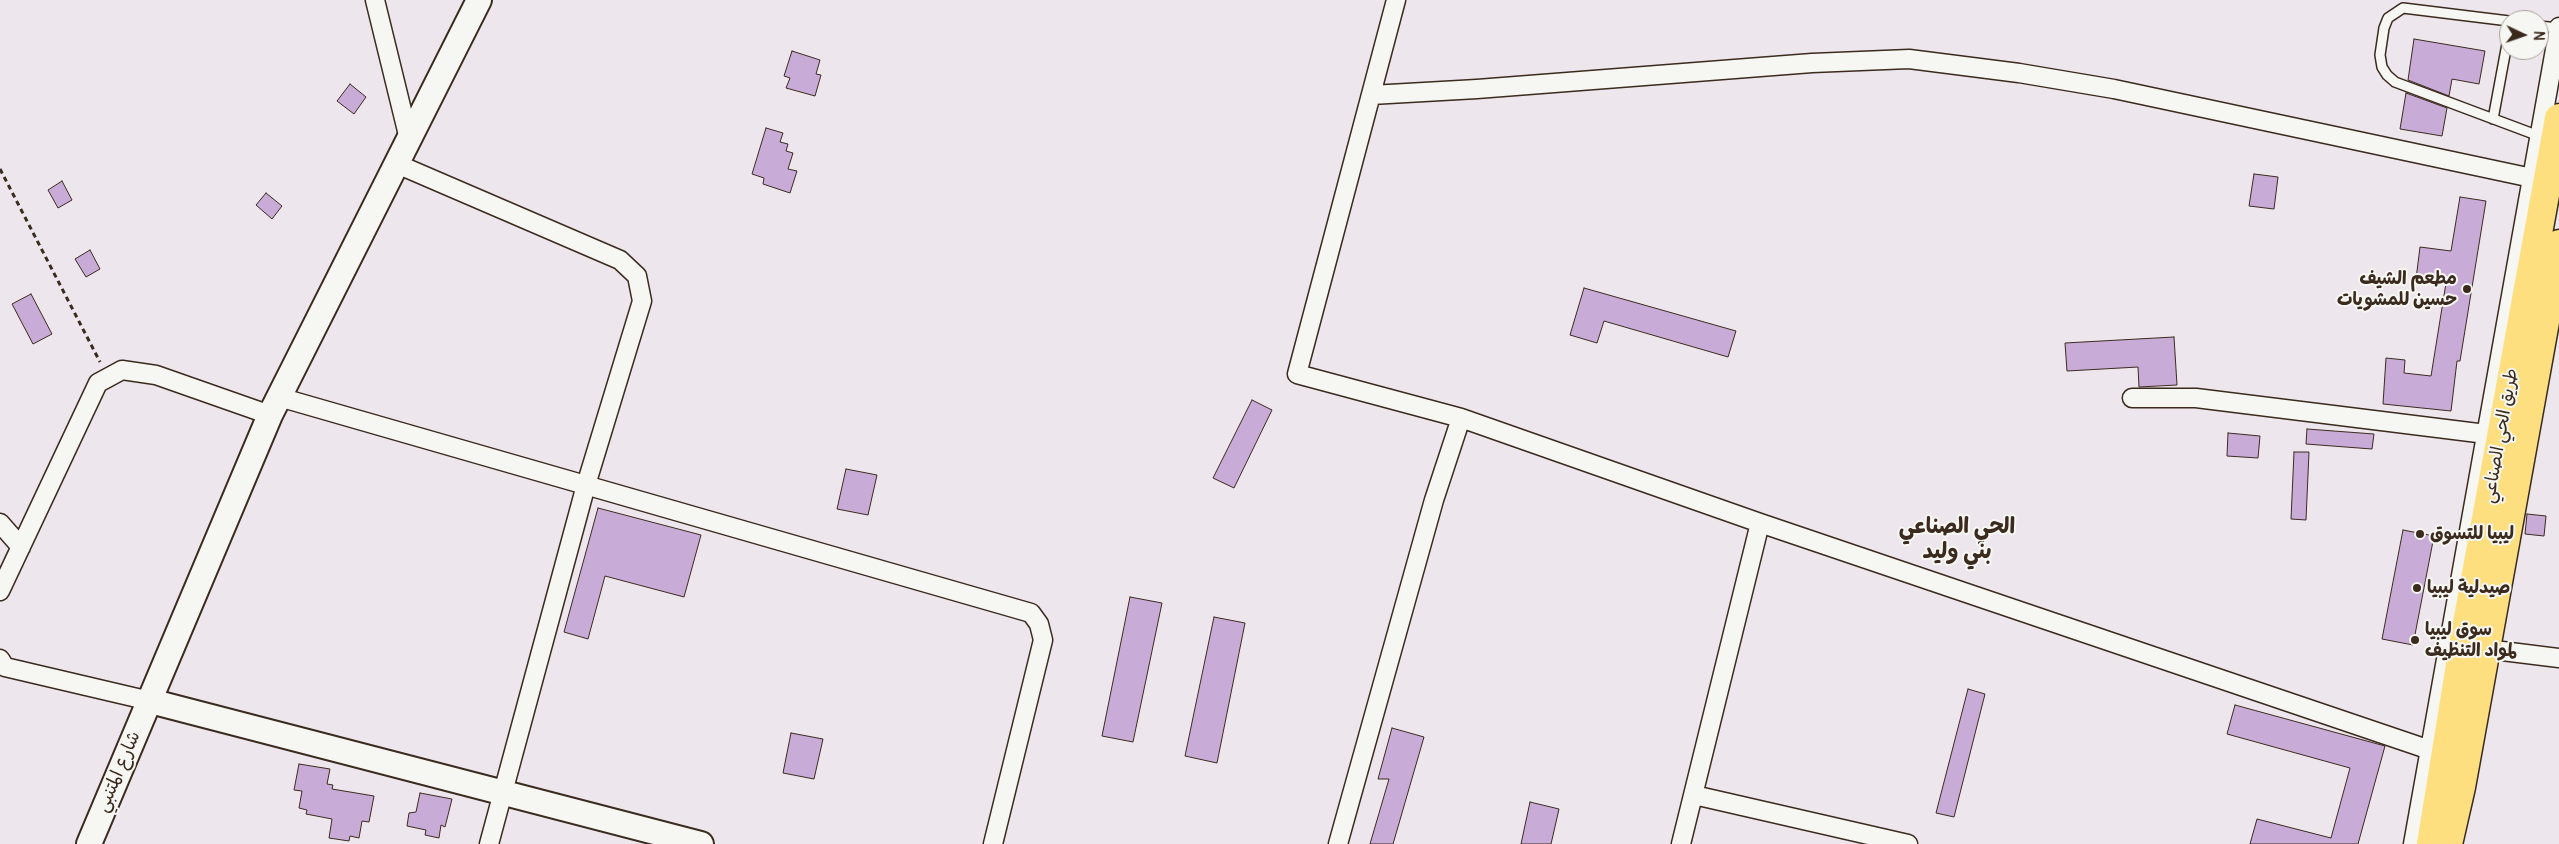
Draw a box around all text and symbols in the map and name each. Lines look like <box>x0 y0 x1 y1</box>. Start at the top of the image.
north arrow <box>2499 10 2549 60</box>
text: N <box>2530 31 2547 41</box>
place label: مطعم الشيف حسين للمشويات <box>2337 268 2457 310</box>
marker: مطعم الشيف حسين للمشويات <box>2461 283 2473 295</box>
street label: طريق الحي الصناعي <box>2478 367 2524 505</box>
district label: الحي الصناعي بني وليد <box>1899 514 2015 566</box>
place label: ليبيا للتسوق <box>2430 523 2514 545</box>
marker: ليبيا للتسوق <box>2414 528 2426 540</box>
place label: صيدلية ليبيا <box>2427 577 2510 599</box>
marker: صيدلية ليبيا <box>2411 582 2423 594</box>
place label: سوق ليبيا لمواد التنظيف <box>2425 619 2517 662</box>
marker: سوق ليبيا لمواد التنظيف <box>2409 634 2421 646</box>
street label: شارع المتنبي <box>92 728 146 816</box>

